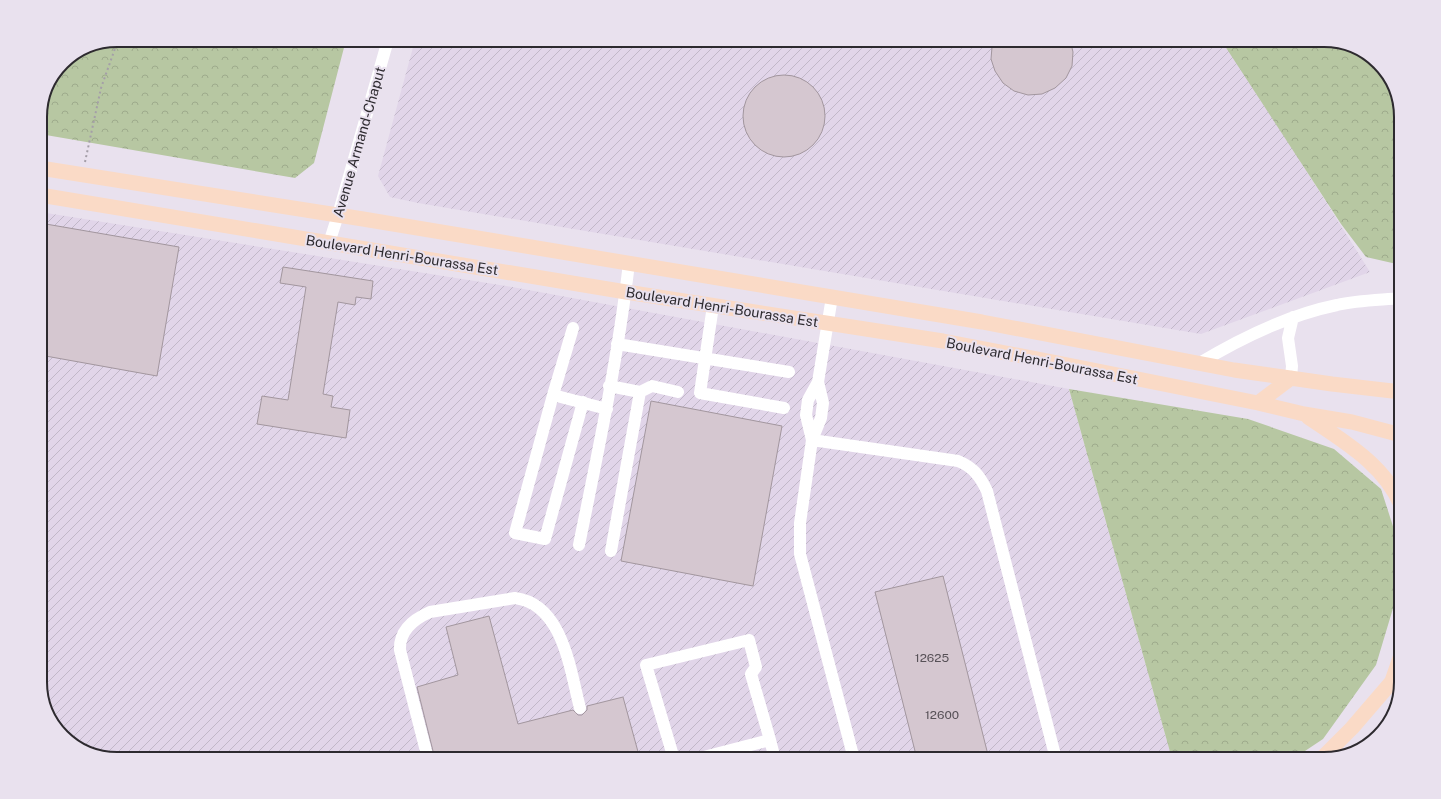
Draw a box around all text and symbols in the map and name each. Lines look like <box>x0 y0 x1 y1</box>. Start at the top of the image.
street label: Avenue Armand-Chaput <box>330 65 388 219</box>
street label: Boulevard Henri-Bourassa Est <box>305 232 499 278</box>
street label: Boulevard Henri-Bourassa Est <box>625 284 819 330</box>
street label: Boulevard Henri-Bourassa Est <box>945 335 1139 387</box>
house number: 12625 <box>915 651 949 665</box>
house number: 12600 <box>925 708 959 722</box>

